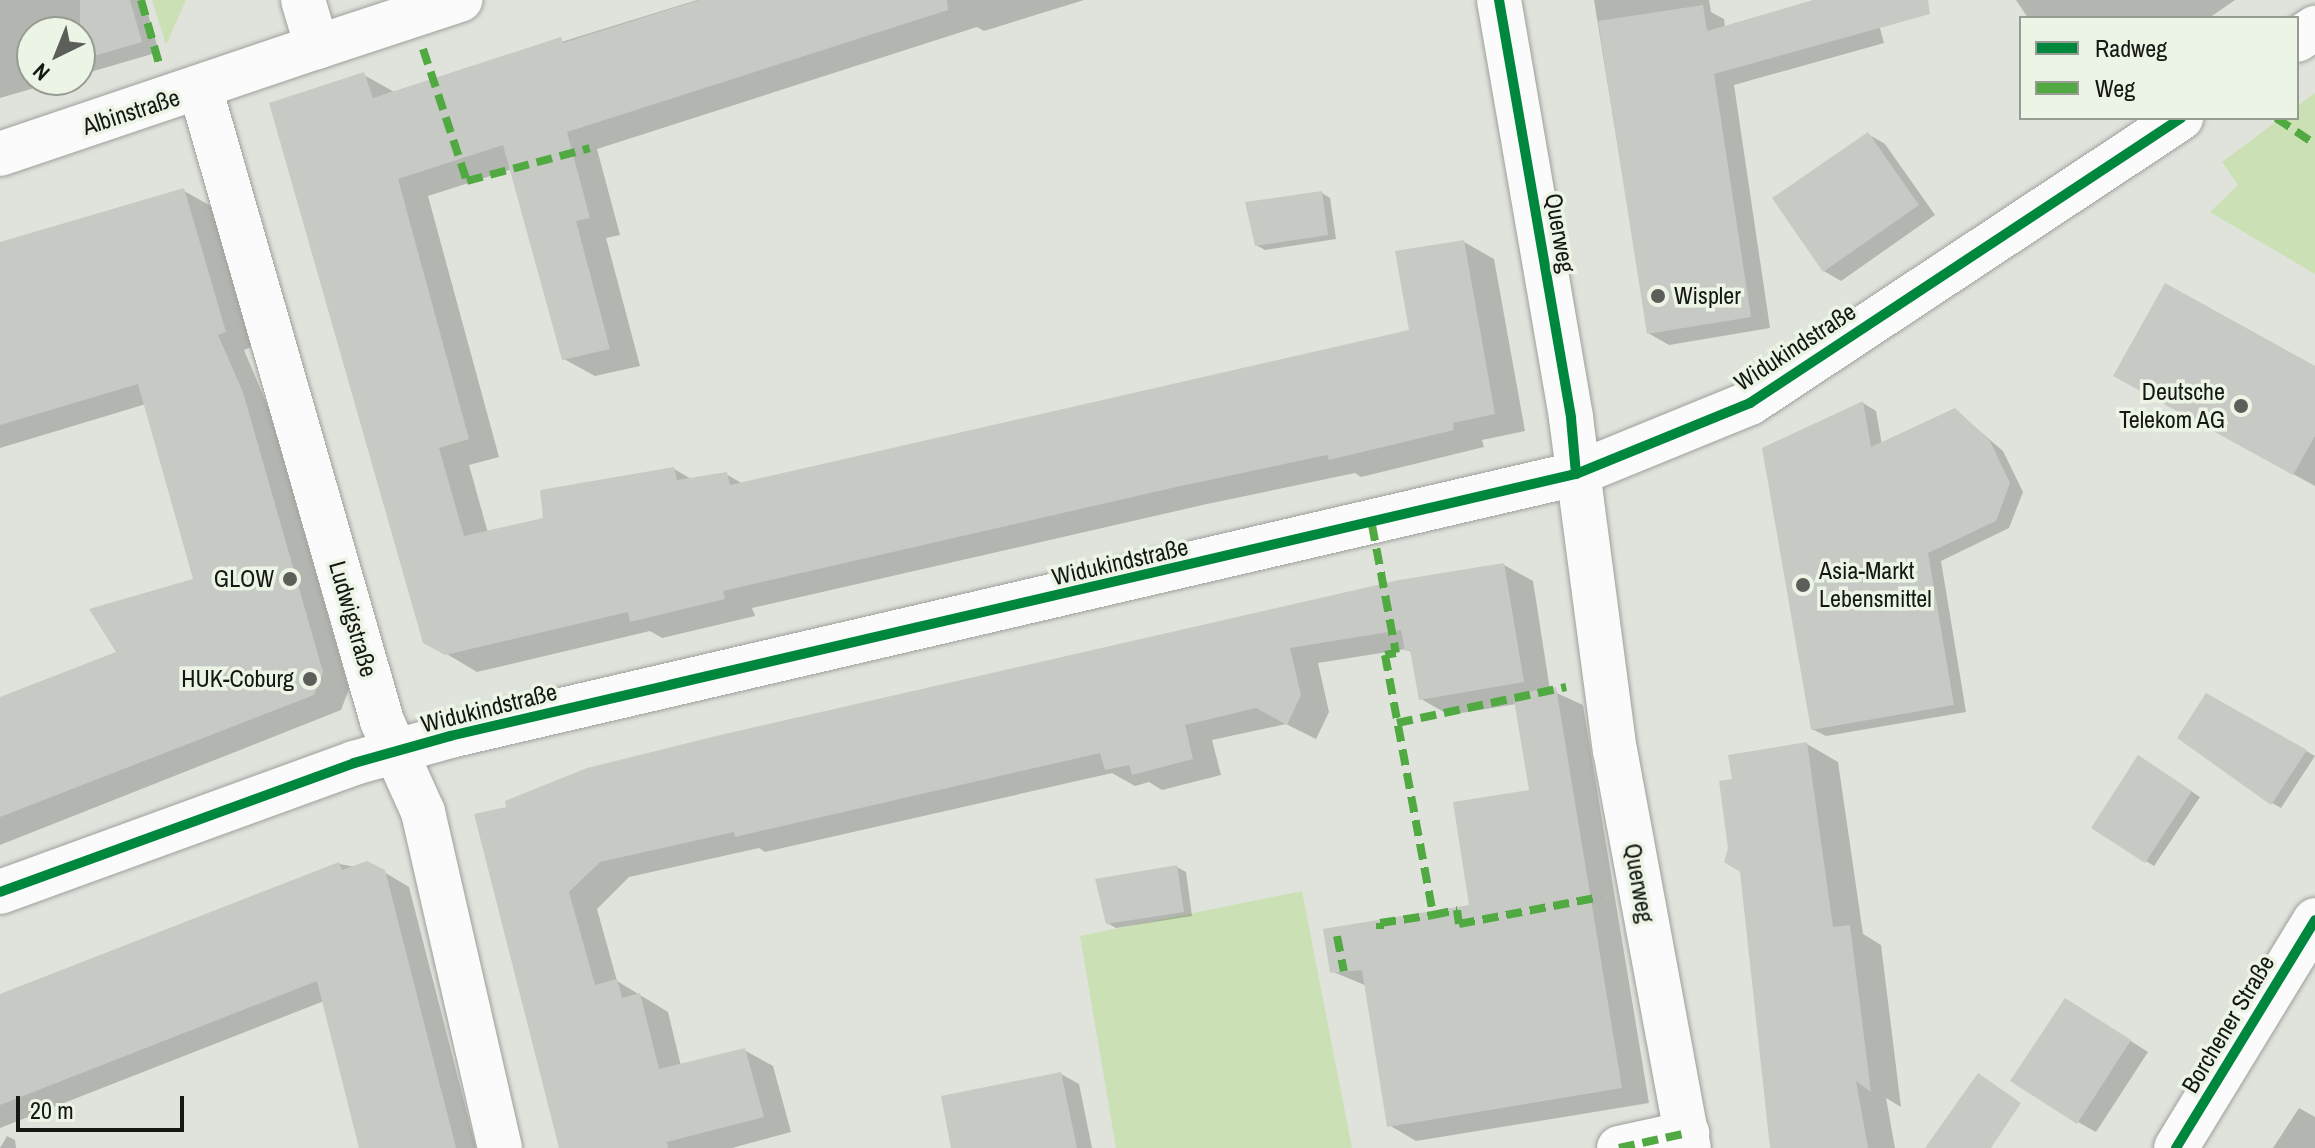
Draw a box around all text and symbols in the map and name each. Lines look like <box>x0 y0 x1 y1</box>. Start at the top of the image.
north arrow <box>16 16 96 96</box>
legend <box>2019 16 2299 120</box>
text: Radweg <box>2095 32 2167 64</box>
text: N <box>26 57 56 88</box>
text: Weg <box>2095 72 2135 104</box>
street label: Albinstraße <box>79 83 183 141</box>
street label: Querweg <box>1539 191 1581 275</box>
place label: Wispler <box>1674 282 1741 310</box>
marker: Wispler <box>1649 287 1667 305</box>
street label: Widukindstraße <box>1729 297 1861 397</box>
place label: Deutsche Telekom AG <box>2118 378 2225 434</box>
marker: Deutsche Telekom AG <box>2232 397 2250 415</box>
street label: Widukindstraße <box>1049 532 1191 592</box>
place label: Asia-Markt Lebensmittel <box>1819 557 1932 613</box>
street label: Ludwigstraße <box>323 558 383 680</box>
place label: GLOW <box>214 565 274 593</box>
marker: GLOW <box>281 570 299 588</box>
marker: Asia-Markt Lebensmittel <box>1794 576 1812 594</box>
place label: HUK-Coburg <box>181 665 294 693</box>
marker: HUK-Coburg <box>301 670 319 688</box>
street label: Widukindstraße <box>418 677 560 739</box>
street label: Querweg <box>1618 841 1660 925</box>
street label: Borchener Straße <box>2176 950 2280 1098</box>
scale bar <box>20 1080 188 1130</box>
text: 20 m <box>30 1094 74 1126</box>

